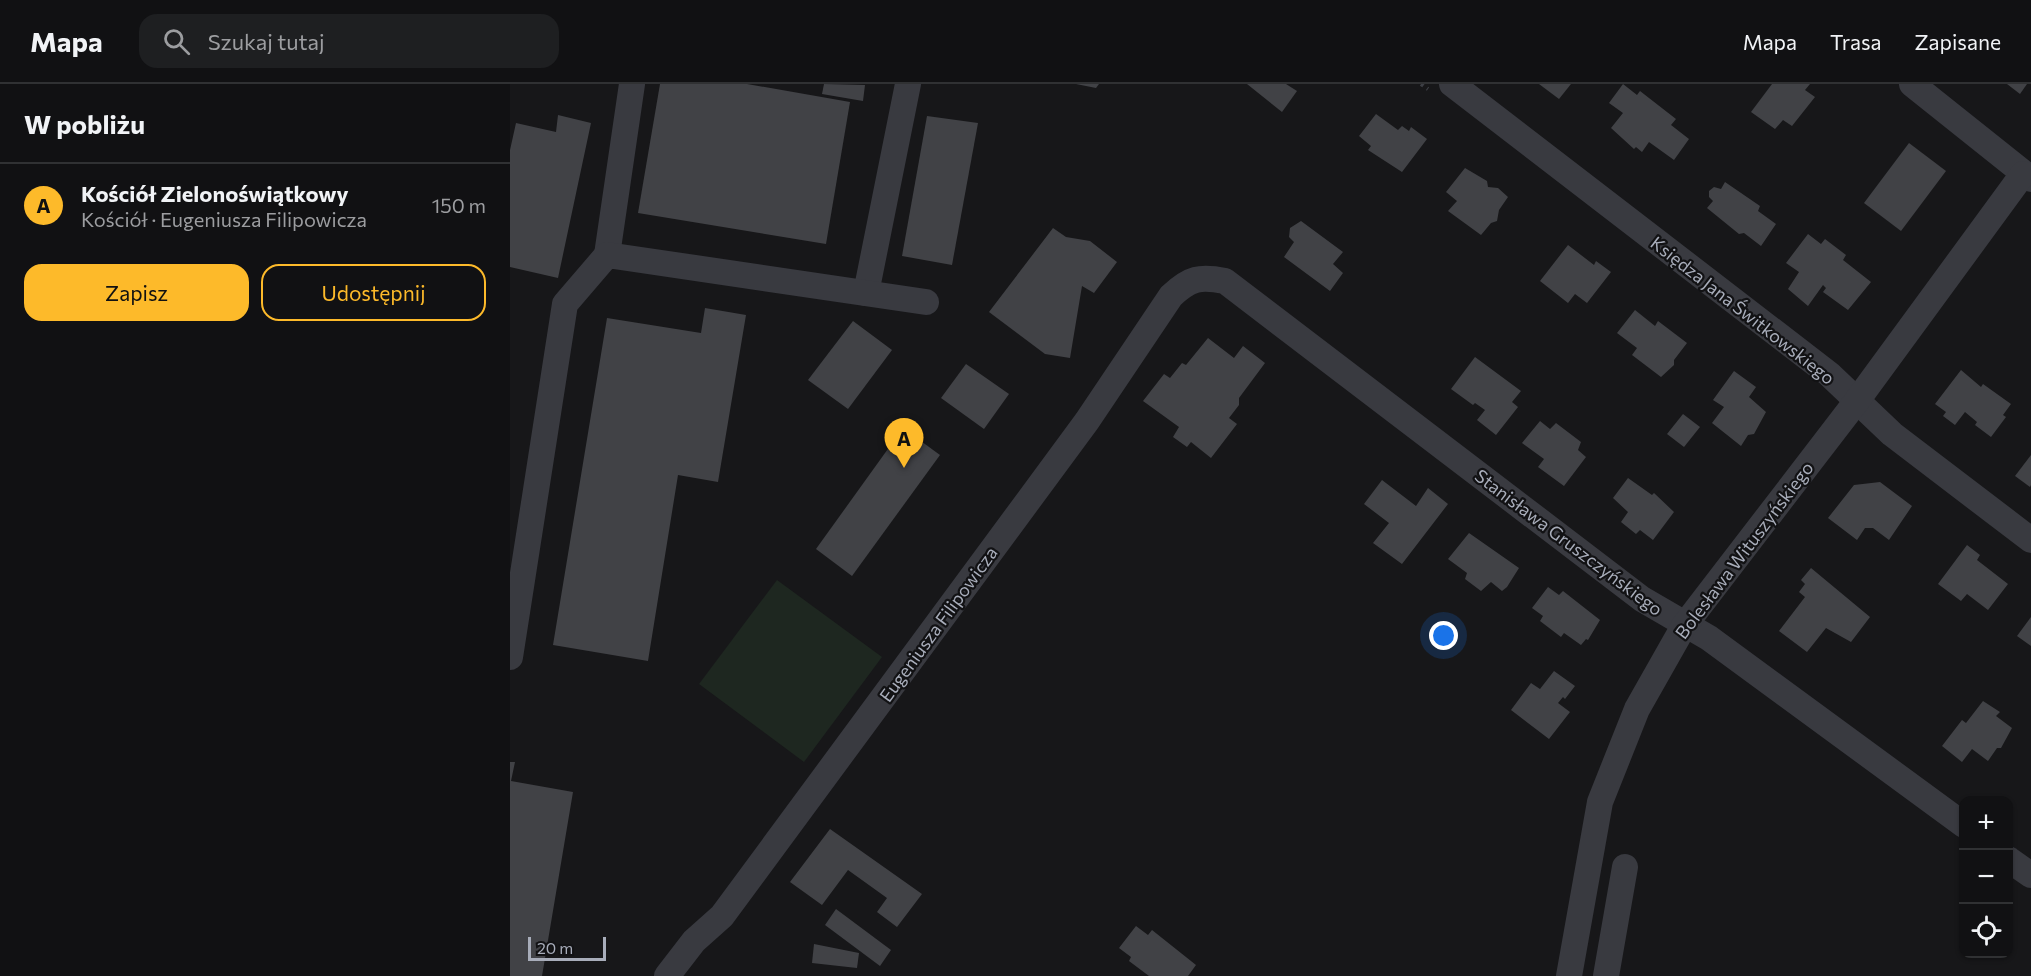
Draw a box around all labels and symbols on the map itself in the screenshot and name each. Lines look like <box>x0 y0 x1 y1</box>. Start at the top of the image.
street label: Księdza Jana Świtkowskiego <box>1647 231 1839 389</box>
pin: A <box>884 418 924 468</box>
street label: Bolesława Wituszyńskiego <box>1670 457 1818 643</box>
street label: Stanisława Gruszczyńskiego <box>1471 464 1667 620</box>
street label: Eugeniusza Filipowicza <box>874 542 1002 706</box>
your location <box>1429 621 1458 650</box>
scale bar <box>528 934 606 962</box>

